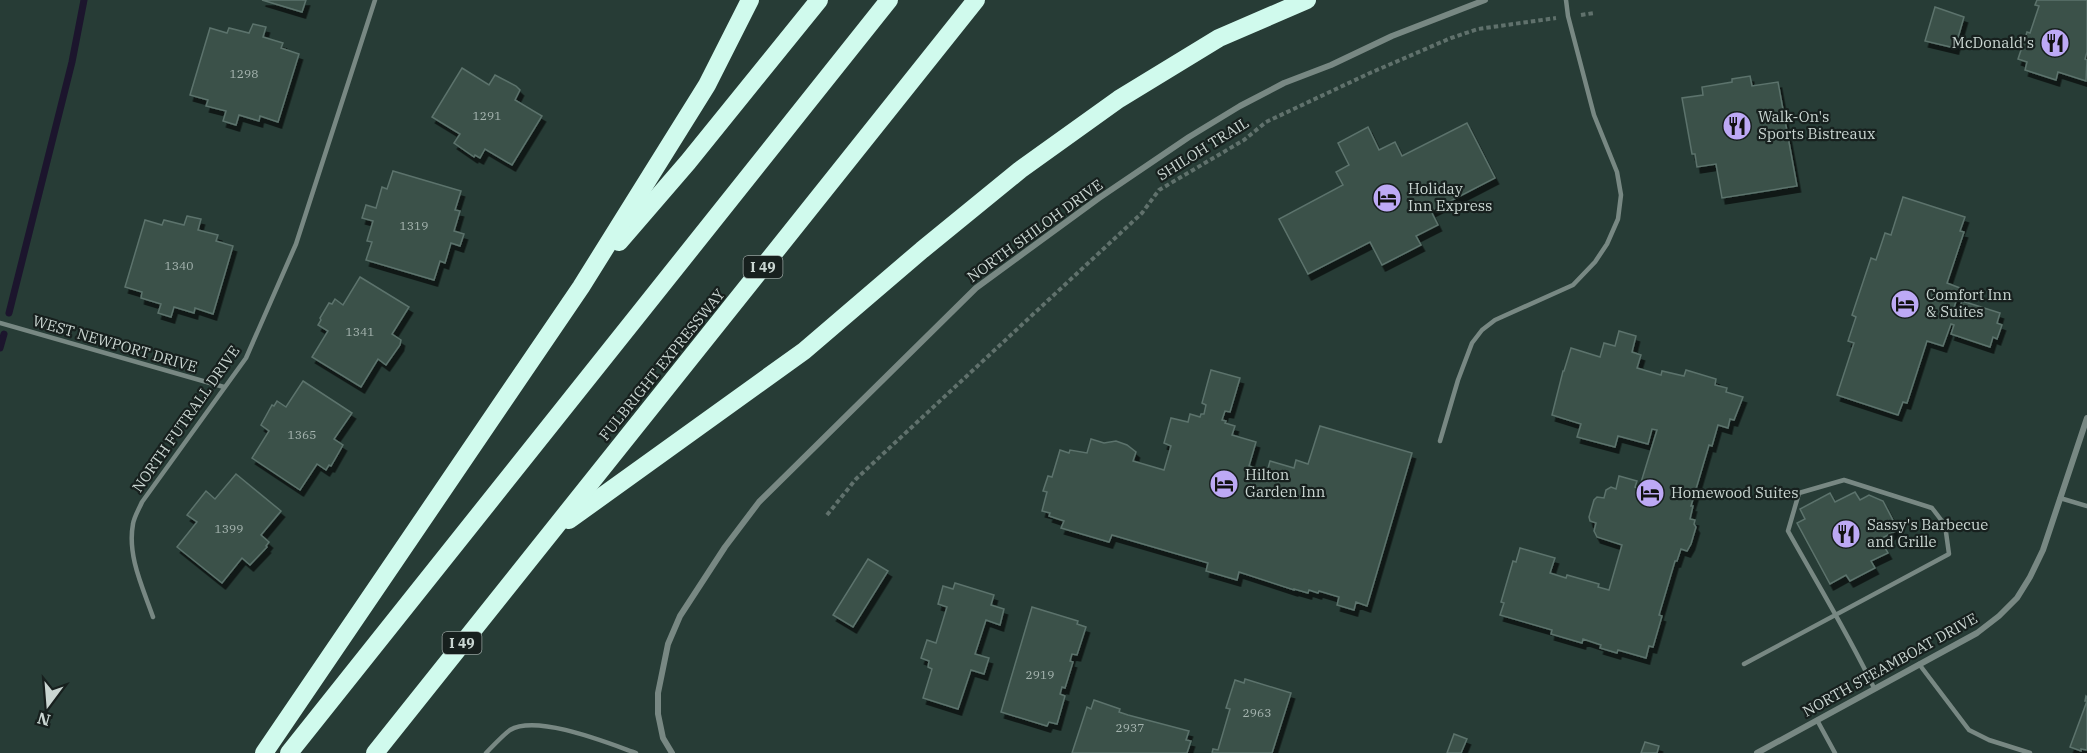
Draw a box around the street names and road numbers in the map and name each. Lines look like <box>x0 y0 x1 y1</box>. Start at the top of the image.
street label: SHILOH TRAIL <box>1153 113 1252 184</box>
street label: NORTH SHILOH DRIVE <box>963 175 1106 286</box>
road number: I 49 <box>744 256 783 278</box>
street label: FULBRIGHT EXPRESSWAY <box>595 285 729 444</box>
street label: WEST NEWPORT DRIVE <box>31 311 200 376</box>
street label: NORTH FUTRALL DRIVE <box>128 342 243 496</box>
street label: NORTH STEAMBOAT DRIVE <box>1799 608 1981 721</box>
road number: I 49 <box>442 632 482 654</box>

